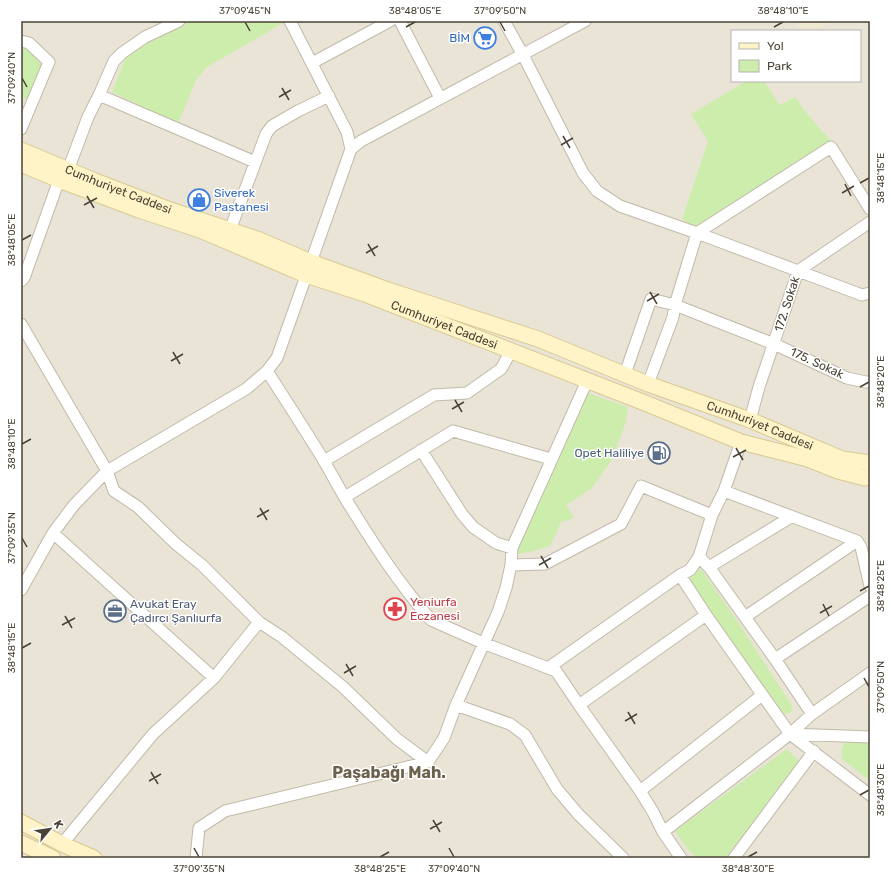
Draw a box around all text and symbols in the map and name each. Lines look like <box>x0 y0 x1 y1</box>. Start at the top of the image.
text: 37°09'45"N <box>219 5 271 17</box>
text: 38°48'05"E <box>389 5 441 17</box>
text: 37°09'50"N <box>474 5 526 17</box>
text: 38°48'10"E <box>757 5 809 17</box>
supermarket icon: BİM <box>472 25 498 51</box>
legend <box>731 30 861 82</box>
place label: BİM <box>449 31 470 45</box>
text: Yol <box>767 39 784 53</box>
text: 37°09'40"N <box>6 52 18 104</box>
text: Park <box>767 59 793 73</box>
text: 38°48'15"E <box>875 153 887 203</box>
street label: Cumhuriyet Caddesi <box>63 162 173 217</box>
place label: Siverek Pastanesi <box>214 186 269 214</box>
shop icon: Siverek Pastanesi <box>186 187 212 213</box>
text: 38°48'05"E <box>6 214 18 266</box>
street label: 172. Sokak <box>771 274 803 334</box>
street label: Cumhuriyet Caddesi <box>389 298 500 352</box>
street label: 175. Sokak <box>788 345 847 382</box>
text: 38°48'20"E <box>875 356 887 408</box>
street label: Cumhuriyet Caddesi <box>705 398 815 453</box>
text: 38°48'10"E <box>6 418 18 470</box>
fuel station icon: Opet Haliliye <box>646 440 672 466</box>
place label: Opet Haliliye <box>574 446 644 460</box>
text: 37°09'35"N <box>6 512 18 564</box>
text: 38°48'25"E <box>875 560 887 612</box>
place label: Yeniurfa Eczanesi <box>410 595 460 623</box>
pharmacy icon: Yeniurfa Eczanesi <box>382 596 408 622</box>
place label: Avukat Eray Çadırcı Şanlıurfa <box>130 597 222 625</box>
office icon: Avukat Eray Çadırcı Şanlıurfa <box>102 598 128 624</box>
text: 38°48'15"E <box>6 623 18 673</box>
text: 37°09'50"N <box>875 661 887 713</box>
district label: Paşabağı Mah. <box>332 763 446 782</box>
text: 38°48'30"E <box>875 764 887 816</box>
north arrow <box>30 809 70 849</box>
text: K <box>51 818 66 831</box>
text: 37°09'35"N <box>173 863 225 875</box>
text: 38°48'25"E <box>354 863 406 875</box>
text: 37°09'40"N <box>428 863 480 875</box>
text: 38°48'30"E <box>722 863 774 875</box>

